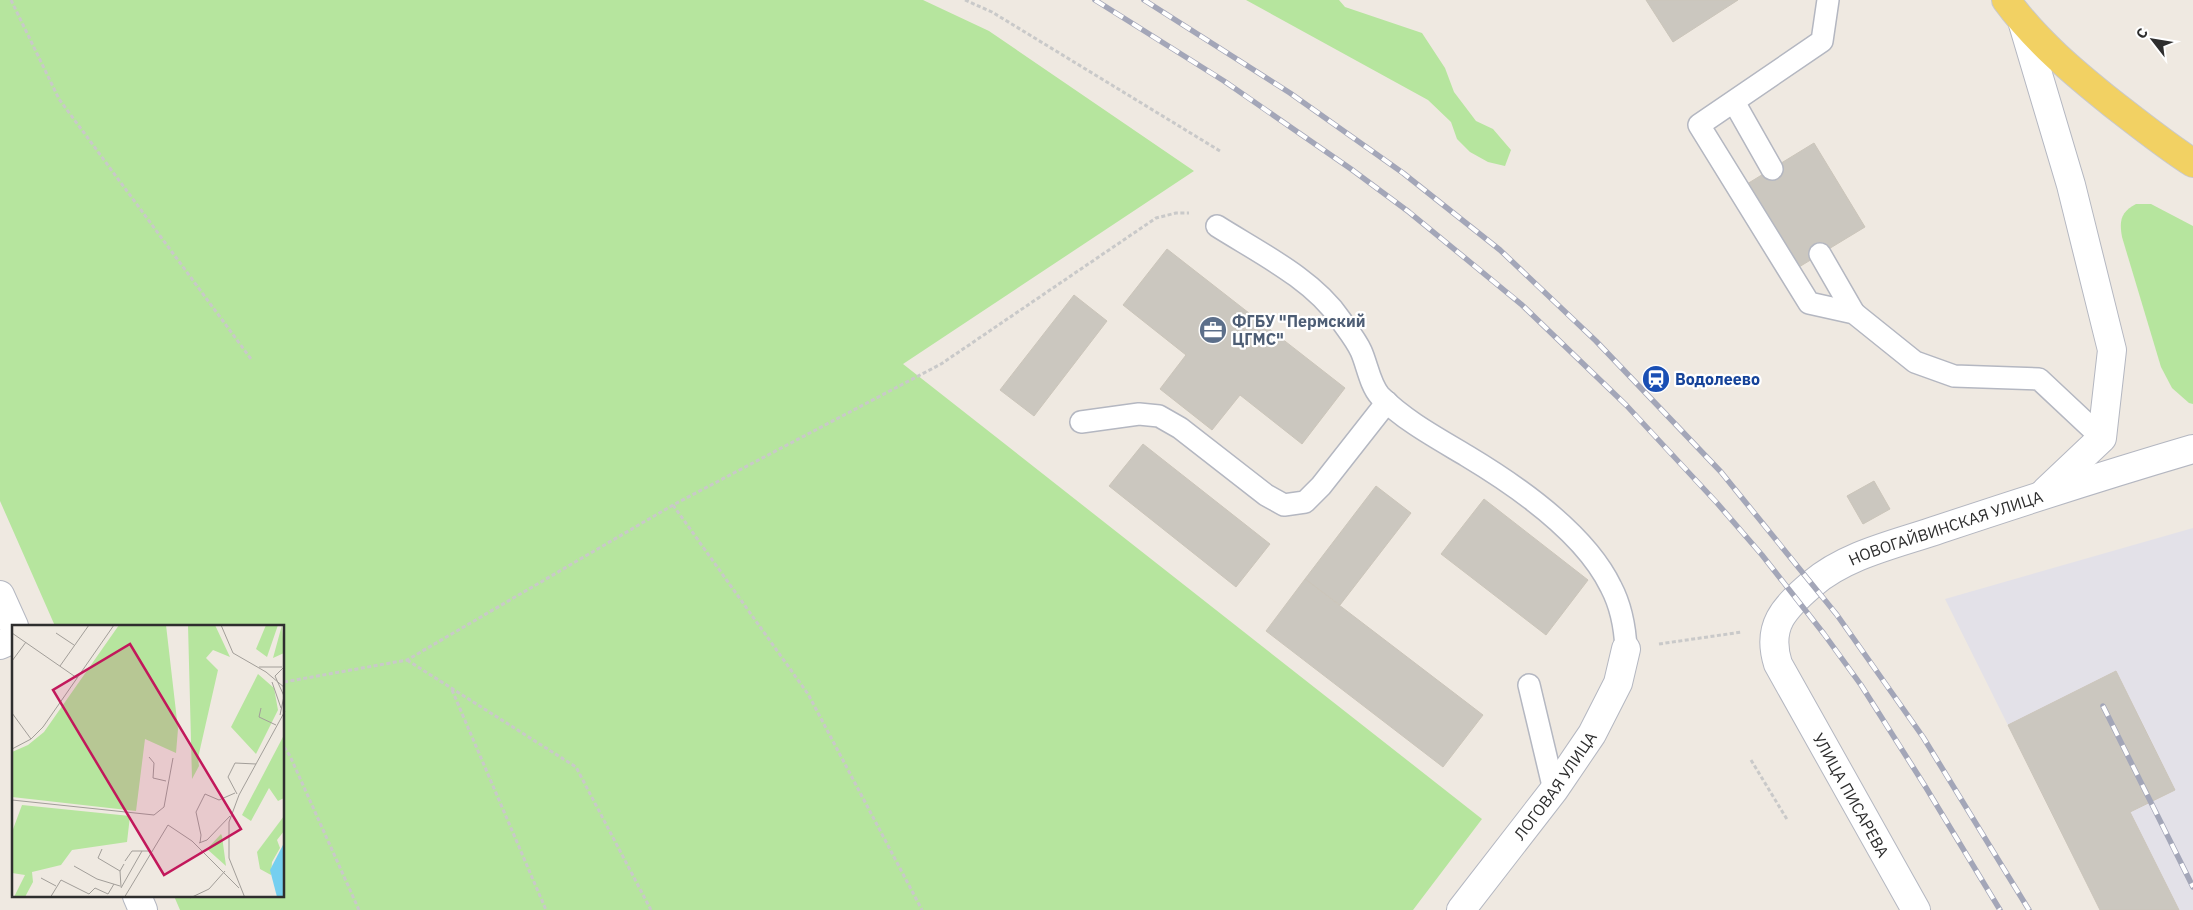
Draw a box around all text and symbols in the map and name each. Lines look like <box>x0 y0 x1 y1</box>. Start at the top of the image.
north arrow <box>2128 15 2178 65</box>
text: С <box>2132 25 2152 42</box>
place label: ФГБУ "Пермский ЦГМС" <box>1232 311 1366 349</box>
office icon: ФГБУ "Пермский ЦГМС" <box>1198 315 1228 345</box>
station icon: Водолеево <box>1641 364 1671 394</box>
place label: Водолеево <box>1675 369 1760 389</box>
street label: НОВОГАЙВИНСКАЯ УЛИЦА <box>1845 486 2045 570</box>
inset map <box>12 625 285 898</box>
street label: ЛОГОВАЯ УЛИЦА <box>1509 728 1601 844</box>
street label: УЛИЦА ПИСАРЕВА <box>1809 729 1893 861</box>

